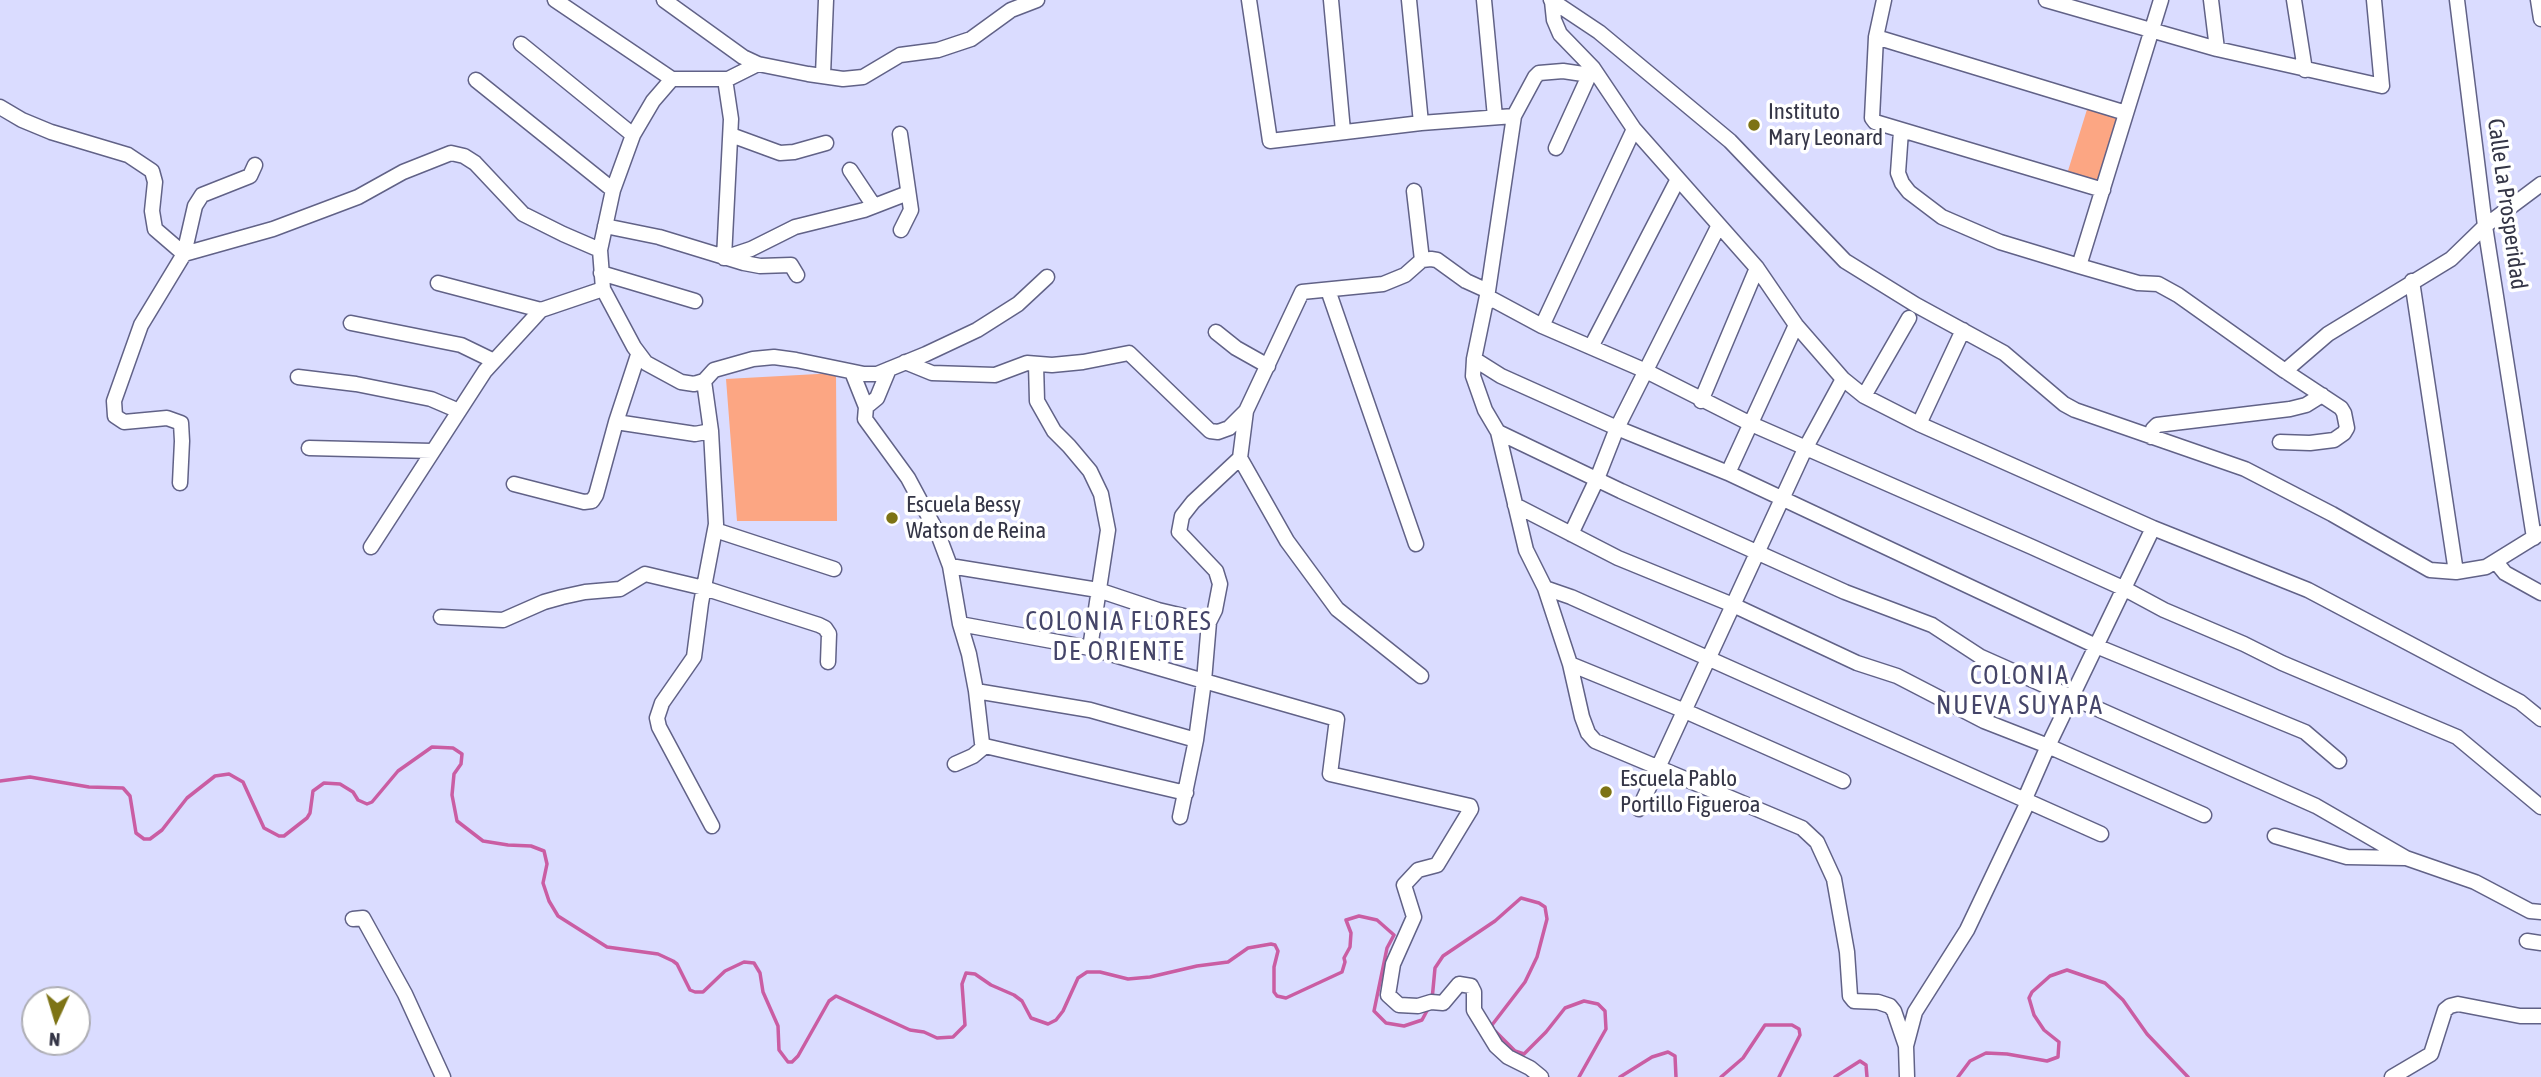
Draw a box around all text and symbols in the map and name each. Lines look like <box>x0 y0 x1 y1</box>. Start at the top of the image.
place label: Instituto Mary Leonard <box>1768 98 1883 152</box>
marker: Instituto Mary Leonard <box>1746 117 1762 133</box>
street label: Calle La Prosperidad <box>2481 117 2533 291</box>
place label: Escuela Bessy Watson de Reina <box>906 491 1046 545</box>
marker: Escuela Bessy Watson de Reina <box>884 510 900 526</box>
district label: COLONIA FLORES DE ORIENTE <box>1027 606 1211 668</box>
district label: COLONIA NUEVA SUYAPA <box>1938 660 2102 722</box>
place label: Escuela Pablo Portillo Figueroa <box>1620 765 1761 819</box>
marker: Escuela Pablo Portillo Figueroa <box>1598 784 1614 800</box>
north arrow <box>21 986 91 1056</box>
text: N <box>48 1029 61 1051</box>

